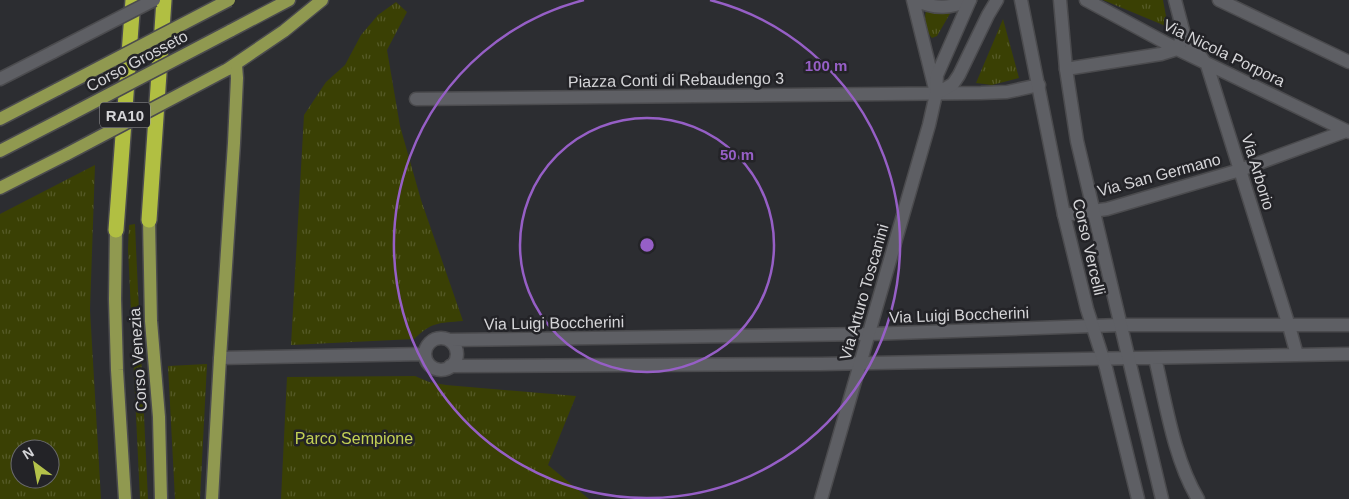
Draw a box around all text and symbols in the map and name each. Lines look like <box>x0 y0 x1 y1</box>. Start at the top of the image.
street label: Via Nicola Porpora <box>1160 16 1288 90</box>
street label: Corso Grosseto <box>84 27 191 95</box>
text: 100 m <box>805 57 847 74</box>
street label: Piazza Conti di Rebaudengo 3 <box>568 70 784 90</box>
road number: RA10 <box>100 102 150 128</box>
street label: Via Arborio <box>1238 132 1278 212</box>
text: 50 m <box>720 146 754 163</box>
street label: Via San Germano <box>1096 150 1223 200</box>
street label: Corso Vercelli <box>1070 197 1108 297</box>
street label: Via Arturo Toscanini <box>836 222 892 362</box>
centre of rings <box>638 236 656 254</box>
street label: Via Luigi Boccherini <box>889 304 1029 326</box>
street label: Corso Venezia <box>126 307 150 412</box>
street label: Via Luigi Boccherini <box>484 313 624 333</box>
park label: Parco Sempione <box>295 430 413 447</box>
north arrow <box>10 439 60 489</box>
text: N <box>20 444 37 462</box>

